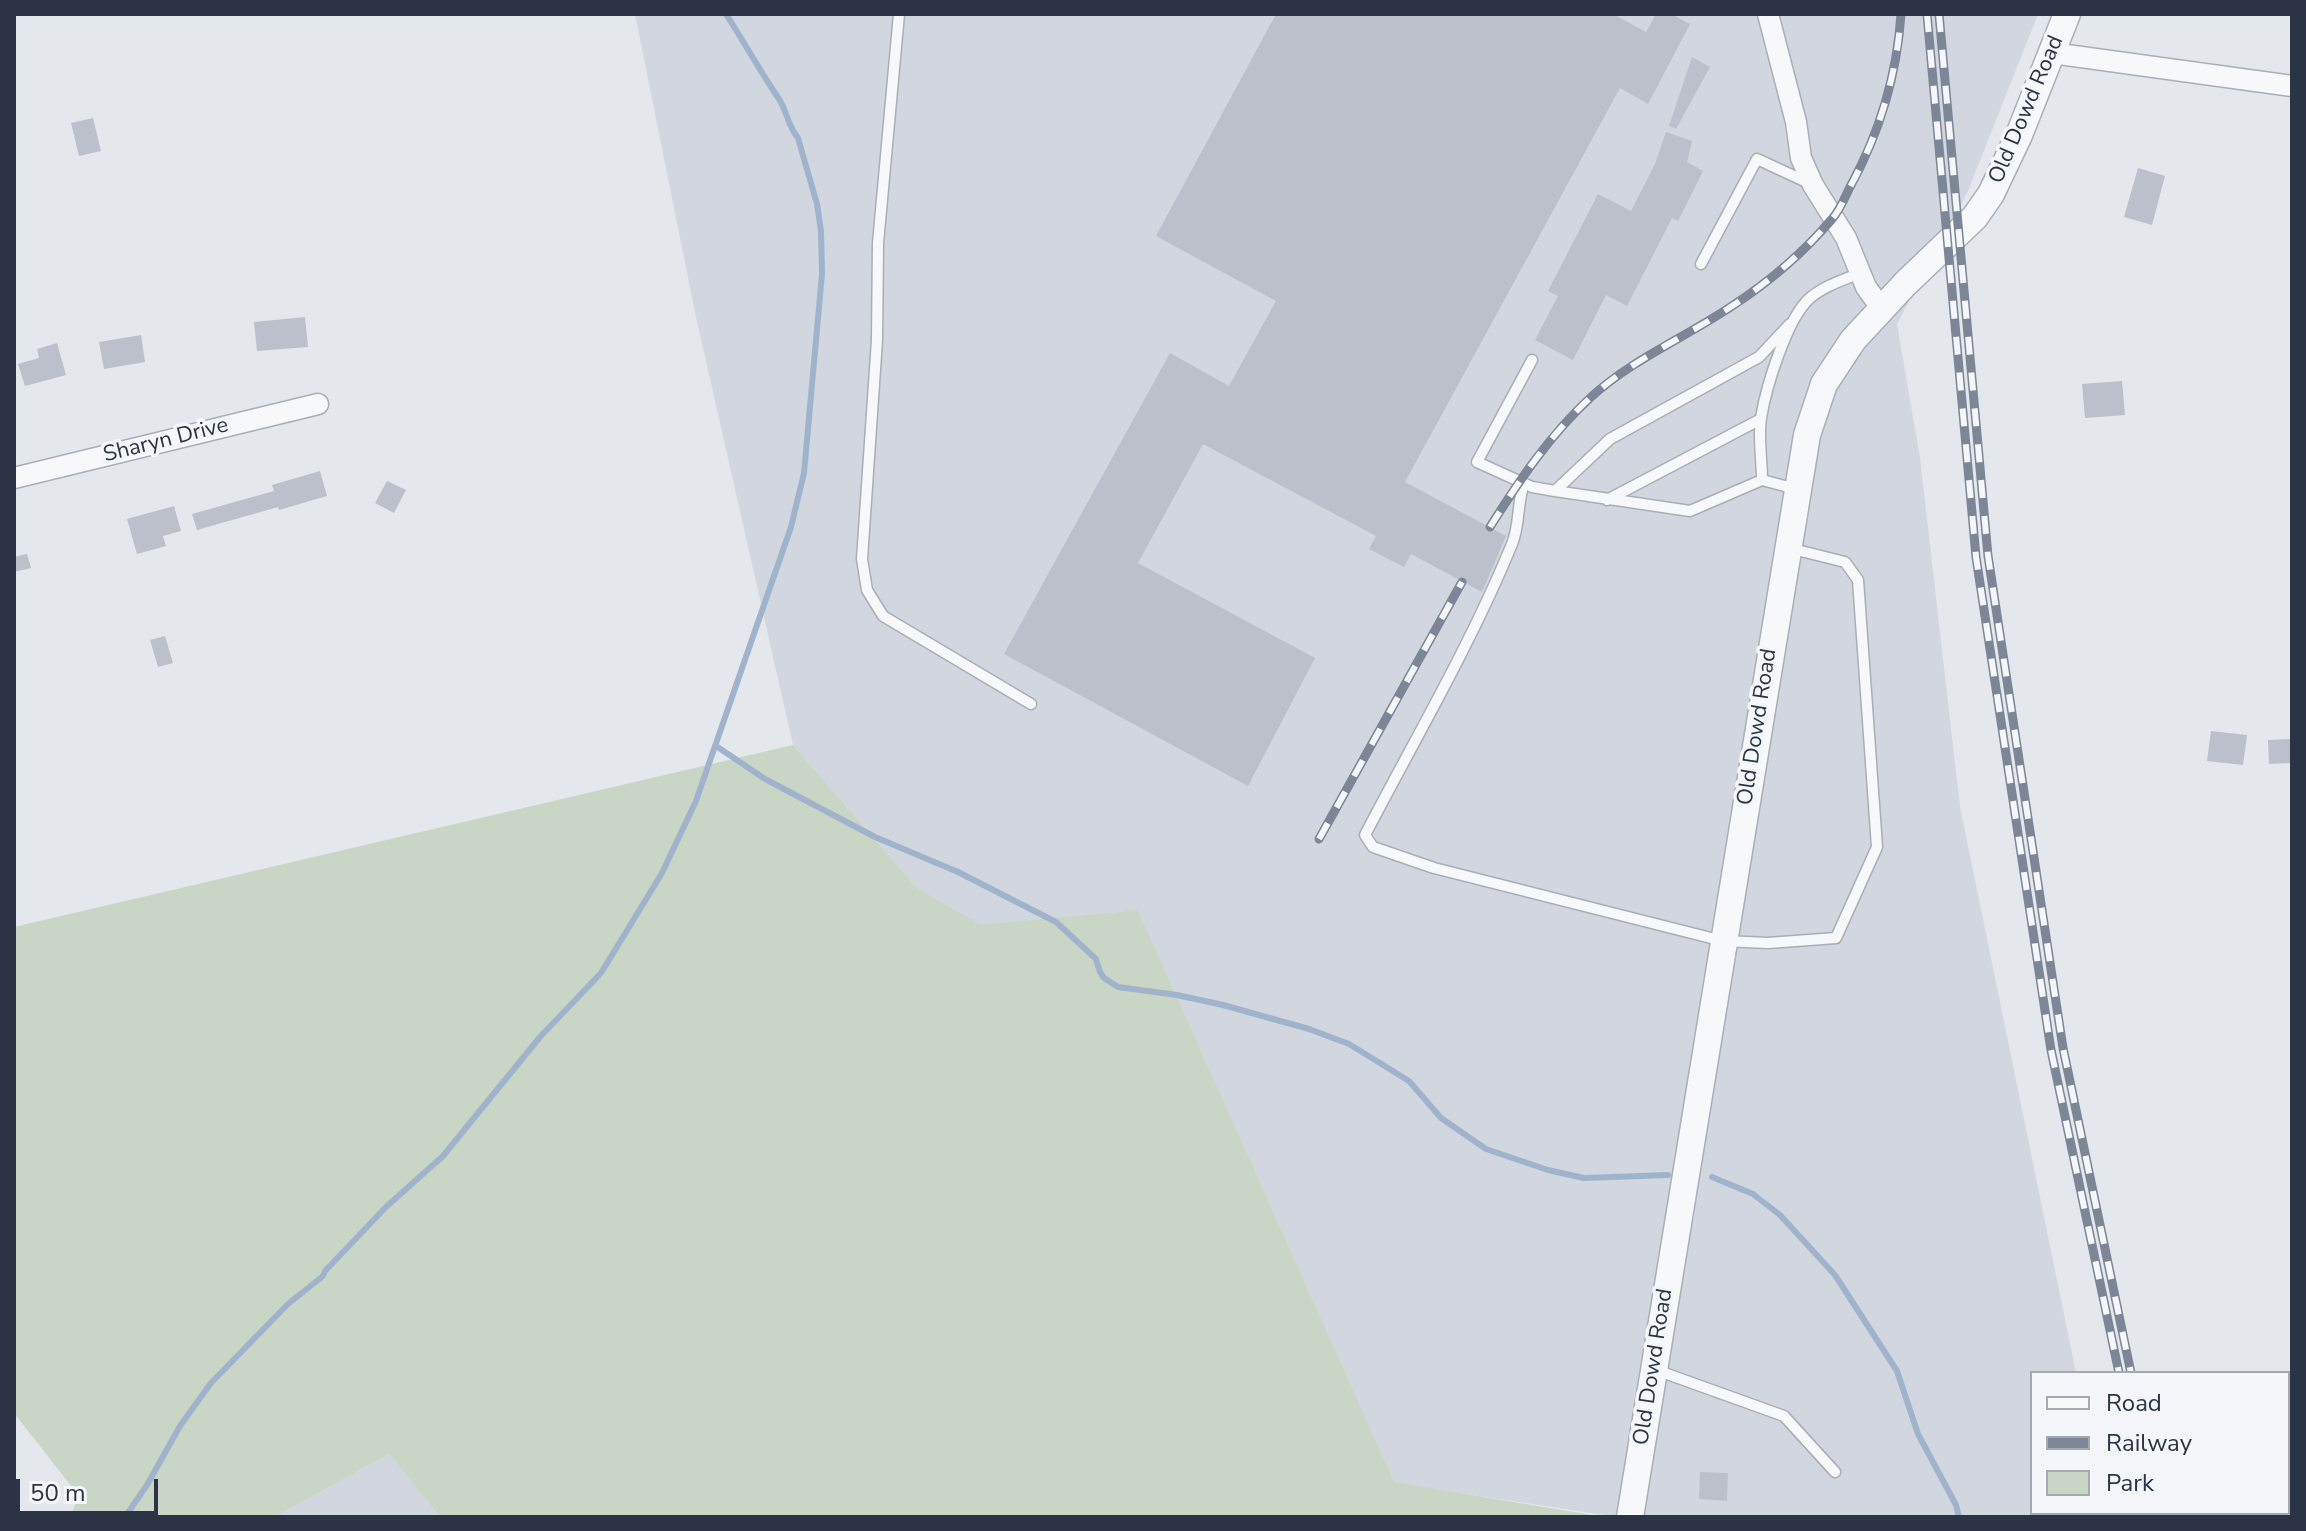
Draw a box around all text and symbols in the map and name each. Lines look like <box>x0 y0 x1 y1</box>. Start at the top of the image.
street label: Old Dowd Road <box>1984 32 2070 188</box>
street label: Sharyn Drive <box>101 413 231 469</box>
street label: Old Dowd Road <box>1733 647 1783 807</box>
street label: Old Dowd Road <box>1629 1287 1679 1447</box>
legend <box>2030 1371 2290 1515</box>
text: Road <box>2106 1387 2162 1419</box>
text: Railway <box>2106 1427 2192 1459</box>
scale bar <box>20 1463 162 1513</box>
text: Park <box>2106 1467 2154 1499</box>
text: 50 m <box>30 1477 86 1509</box>

